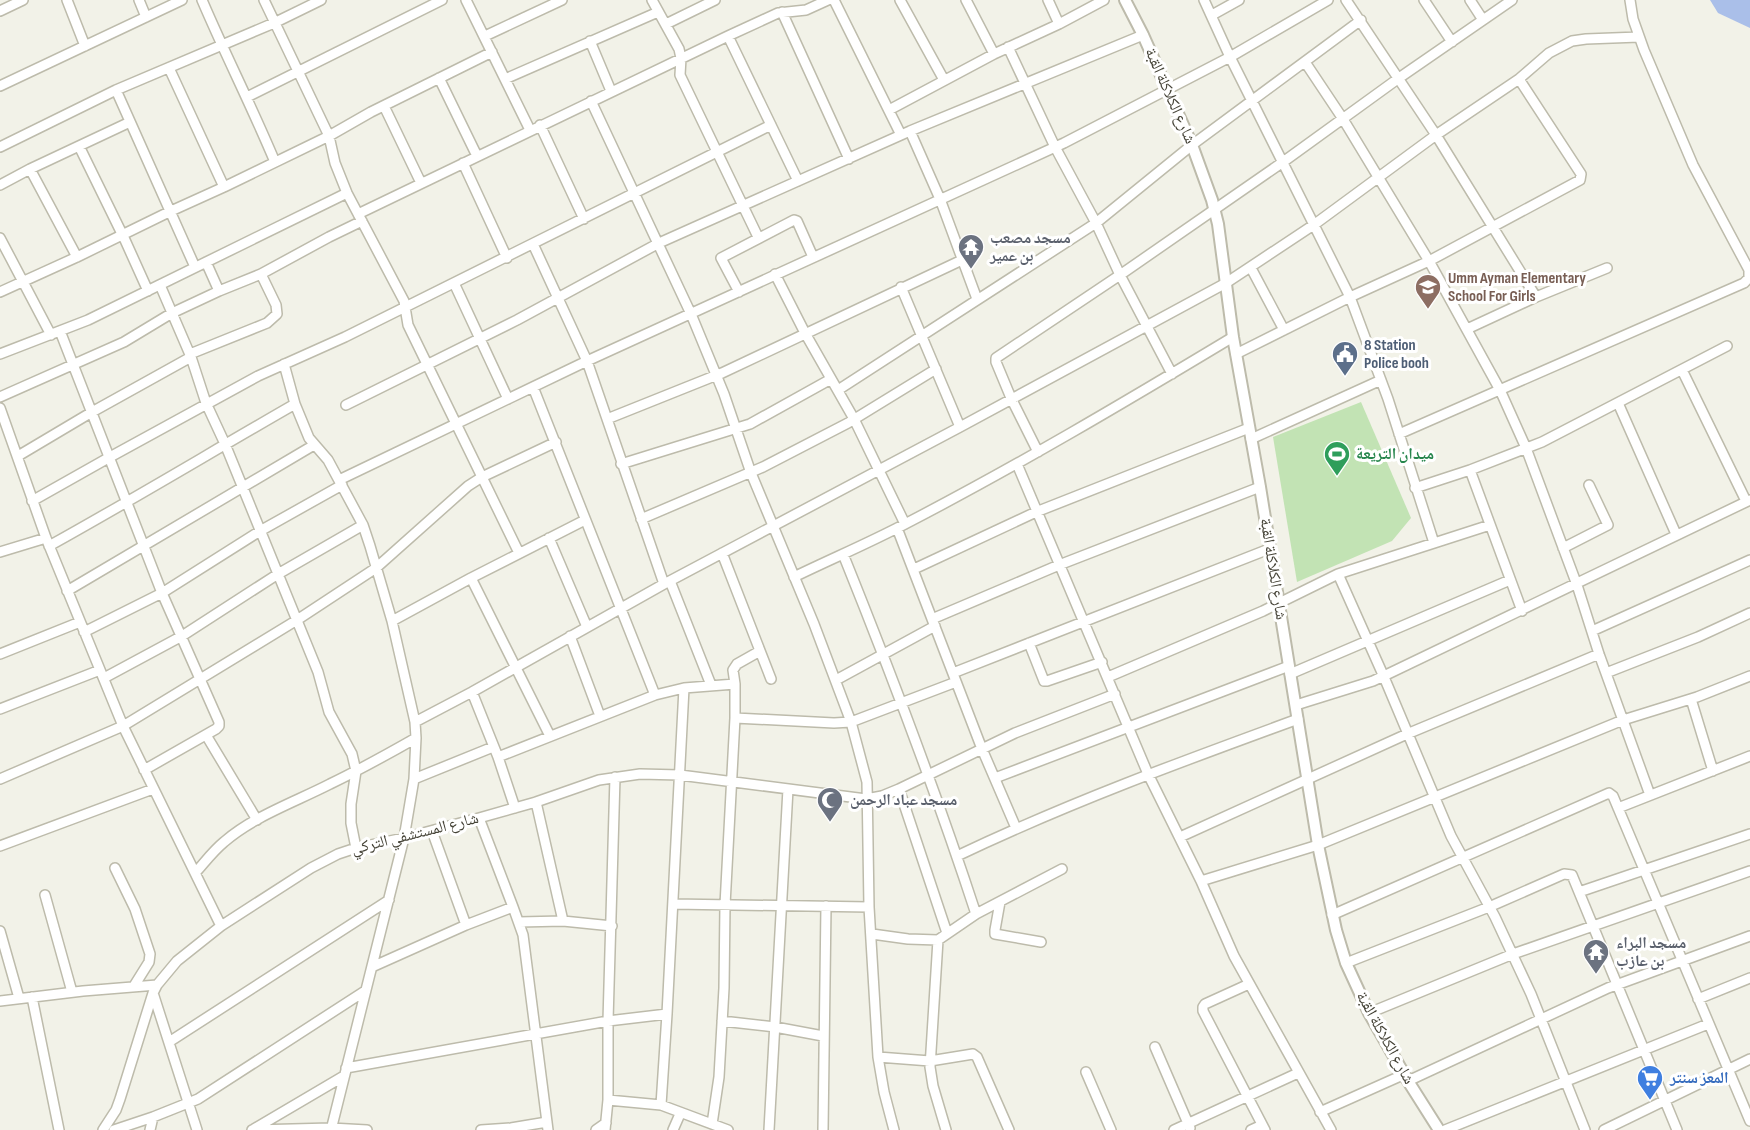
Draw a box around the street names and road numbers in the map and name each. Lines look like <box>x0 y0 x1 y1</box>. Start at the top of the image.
street label: شارع الكلاكلة القبة <box>1140 45 1200 147</box>
street label: شارع الكلاكلة القبة <box>1256 517 1290 621</box>
street label: شارع المستشفي التركي <box>349 809 481 861</box>
street label: شارع الكلاكلة القبة <box>1352 988 1418 1088</box>

